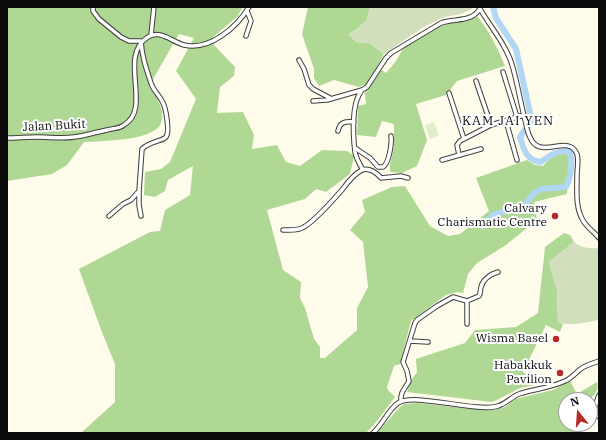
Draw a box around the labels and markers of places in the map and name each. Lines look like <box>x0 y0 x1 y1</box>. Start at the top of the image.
place label: Calvary Charismatic Centre <box>438 202 547 230</box>
marker: Calvary Charismatic Centre <box>550 211 560 221</box>
place label: Wisma Basel <box>476 332 548 346</box>
marker: Wisma Basel <box>551 334 561 344</box>
place label: Habakkuk Pavilion <box>494 359 552 387</box>
marker: Habakkuk Pavilion <box>555 368 565 378</box>

